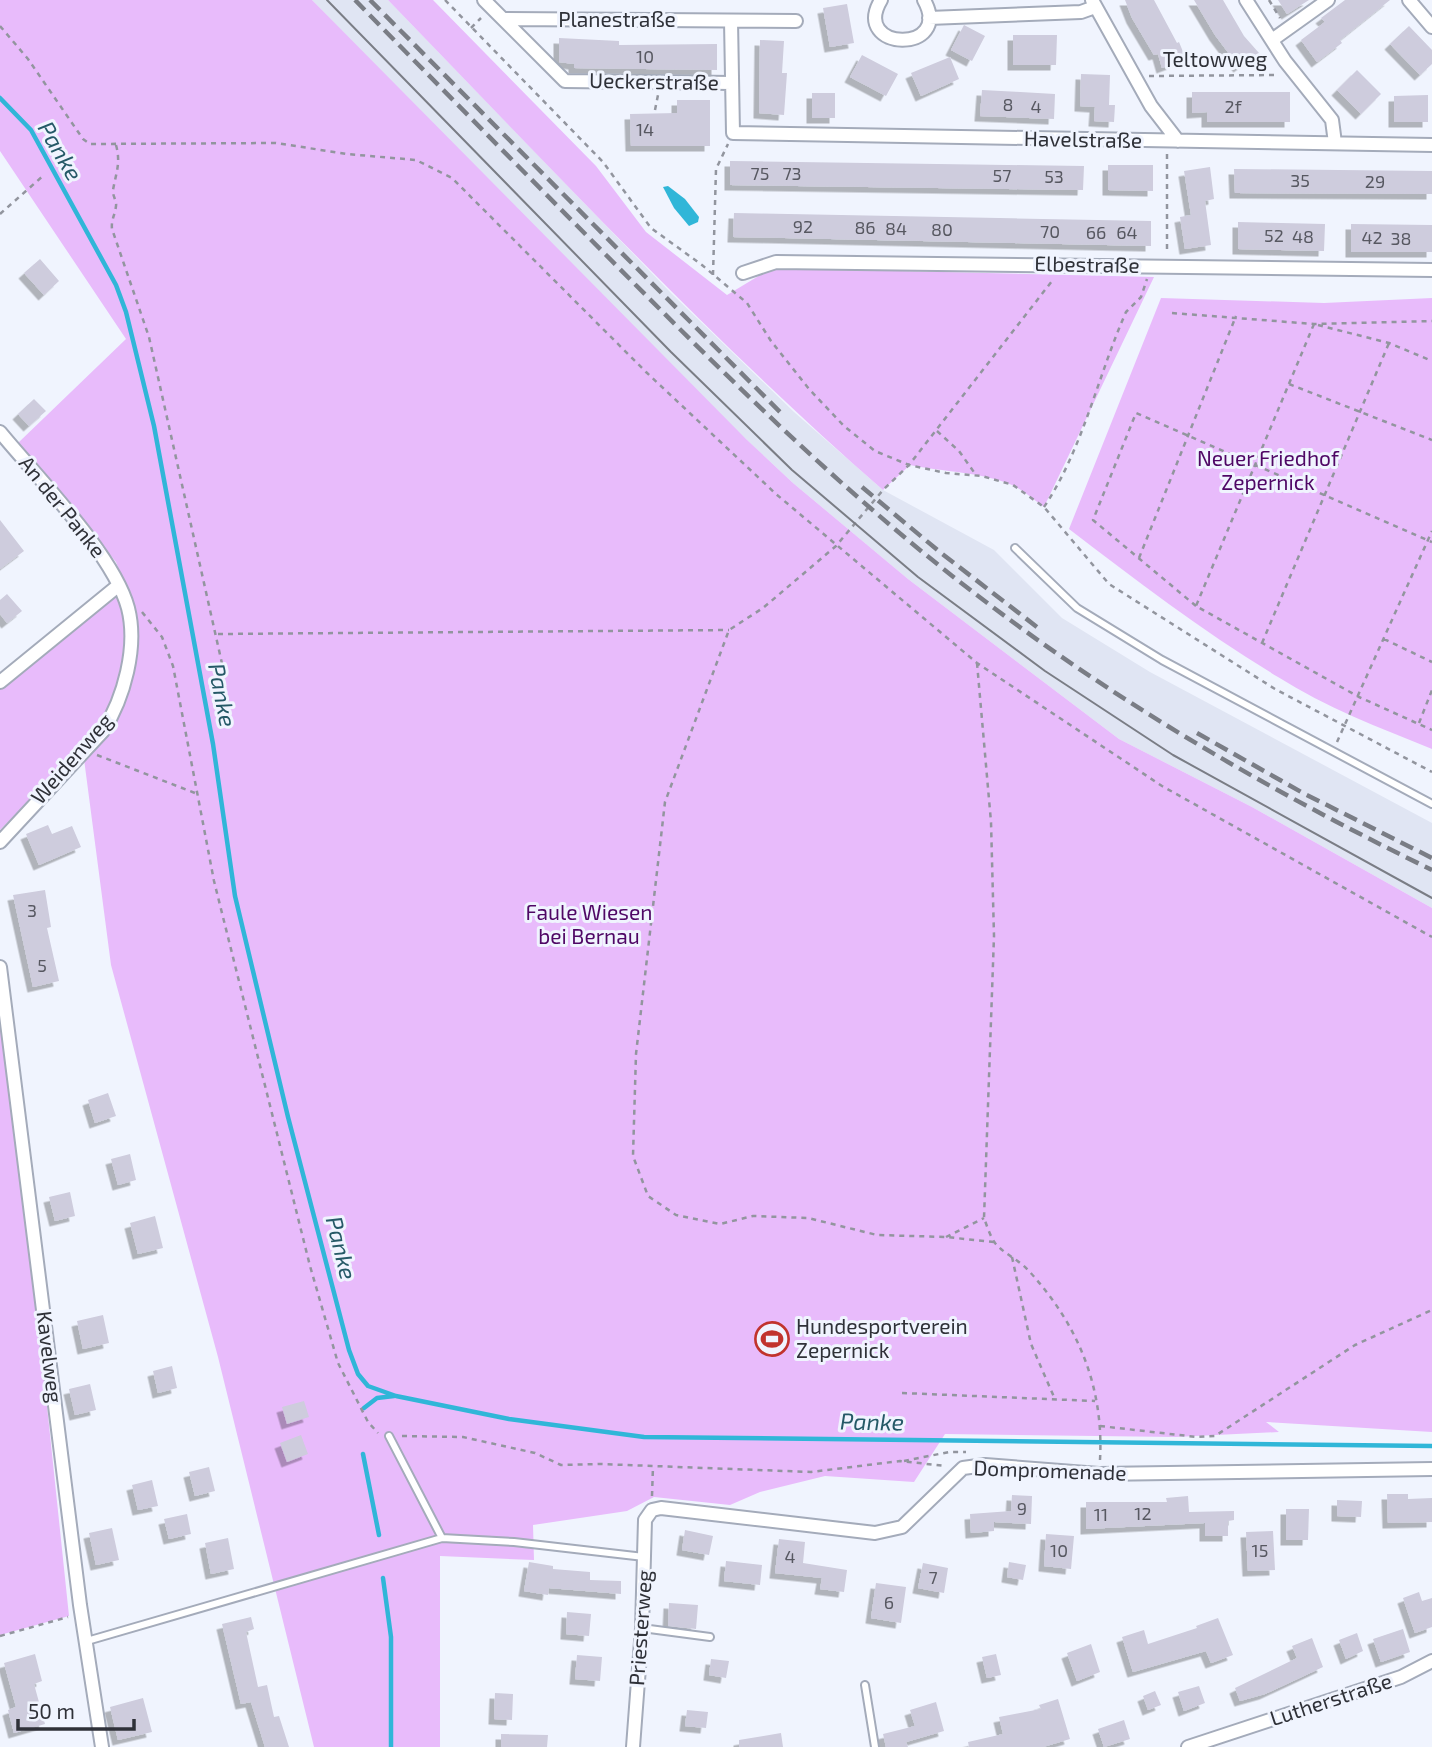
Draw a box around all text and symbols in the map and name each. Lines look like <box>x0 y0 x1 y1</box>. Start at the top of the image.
street label: Planestraße <box>558 6 676 31</box>
house number: 10 <box>636 45 654 67</box>
street label: Teltowweg <box>1163 46 1268 71</box>
street label: Ueckerstraße <box>589 67 719 94</box>
house number: 8 <box>1003 93 1013 115</box>
house number: 4 <box>1030 95 1042 117</box>
house number: 2f <box>1225 95 1243 117</box>
water label: Panke <box>33 116 89 185</box>
house number: 14 <box>636 118 654 140</box>
street label: Havelstraße <box>1024 125 1142 152</box>
house number: 75 <box>751 162 769 184</box>
house number: 73 <box>782 162 802 184</box>
house number: 57 <box>993 164 1011 186</box>
house number: 53 <box>1044 165 1064 187</box>
house number: 35 <box>1290 169 1310 191</box>
house number: 29 <box>1365 170 1385 192</box>
house number: 92 <box>793 215 813 237</box>
house number: 86 <box>854 216 876 238</box>
house number: 84 <box>885 217 907 239</box>
house number: 80 <box>931 218 953 240</box>
house number: 70 <box>1040 220 1060 242</box>
house number: 66 <box>1086 221 1106 243</box>
house number: 64 <box>1116 221 1138 243</box>
house number: 52 <box>1264 224 1284 246</box>
house number: 48 <box>1292 225 1314 247</box>
house number: 42 <box>1361 226 1383 248</box>
house number: 38 <box>1391 227 1411 249</box>
street label: Elbestraße <box>1034 250 1140 277</box>
park label: Neuer Friedhof Zepernick <box>1197 445 1340 494</box>
street label: An der Panke <box>15 450 112 562</box>
water label: Panke <box>203 661 243 729</box>
street label: Weidenweg <box>25 707 117 808</box>
house number: 3 <box>27 899 37 921</box>
park label: Faule Wiesen bei Bernau <box>526 899 652 948</box>
house number: 5 <box>37 954 47 976</box>
water label: Panke <box>321 1213 363 1282</box>
street label: Kavelweg <box>32 1309 69 1404</box>
place label: Hundesportverein Zepernick <box>796 1313 968 1362</box>
sports icon: Hundesportverein Zepernick <box>753 1320 791 1358</box>
water label: Panke <box>840 1406 904 1436</box>
street label: Dompromenade <box>973 1454 1127 1485</box>
house number: 9 <box>1017 1497 1027 1519</box>
house number: 12 <box>1134 1502 1152 1524</box>
house number: 11 <box>1094 1503 1108 1525</box>
house number: 10 <box>1050 1539 1068 1561</box>
house number: 15 <box>1252 1539 1268 1561</box>
house number: 4 <box>784 1545 796 1567</box>
house number: 7 <box>928 1566 938 1588</box>
street label: Priesterweg <box>623 1569 656 1687</box>
house number: 6 <box>884 1591 894 1613</box>
street label: Lutherstraße <box>1266 1667 1395 1730</box>
scale bar <box>18 1688 133 1732</box>
text: 50 m <box>28 1698 75 1723</box>

